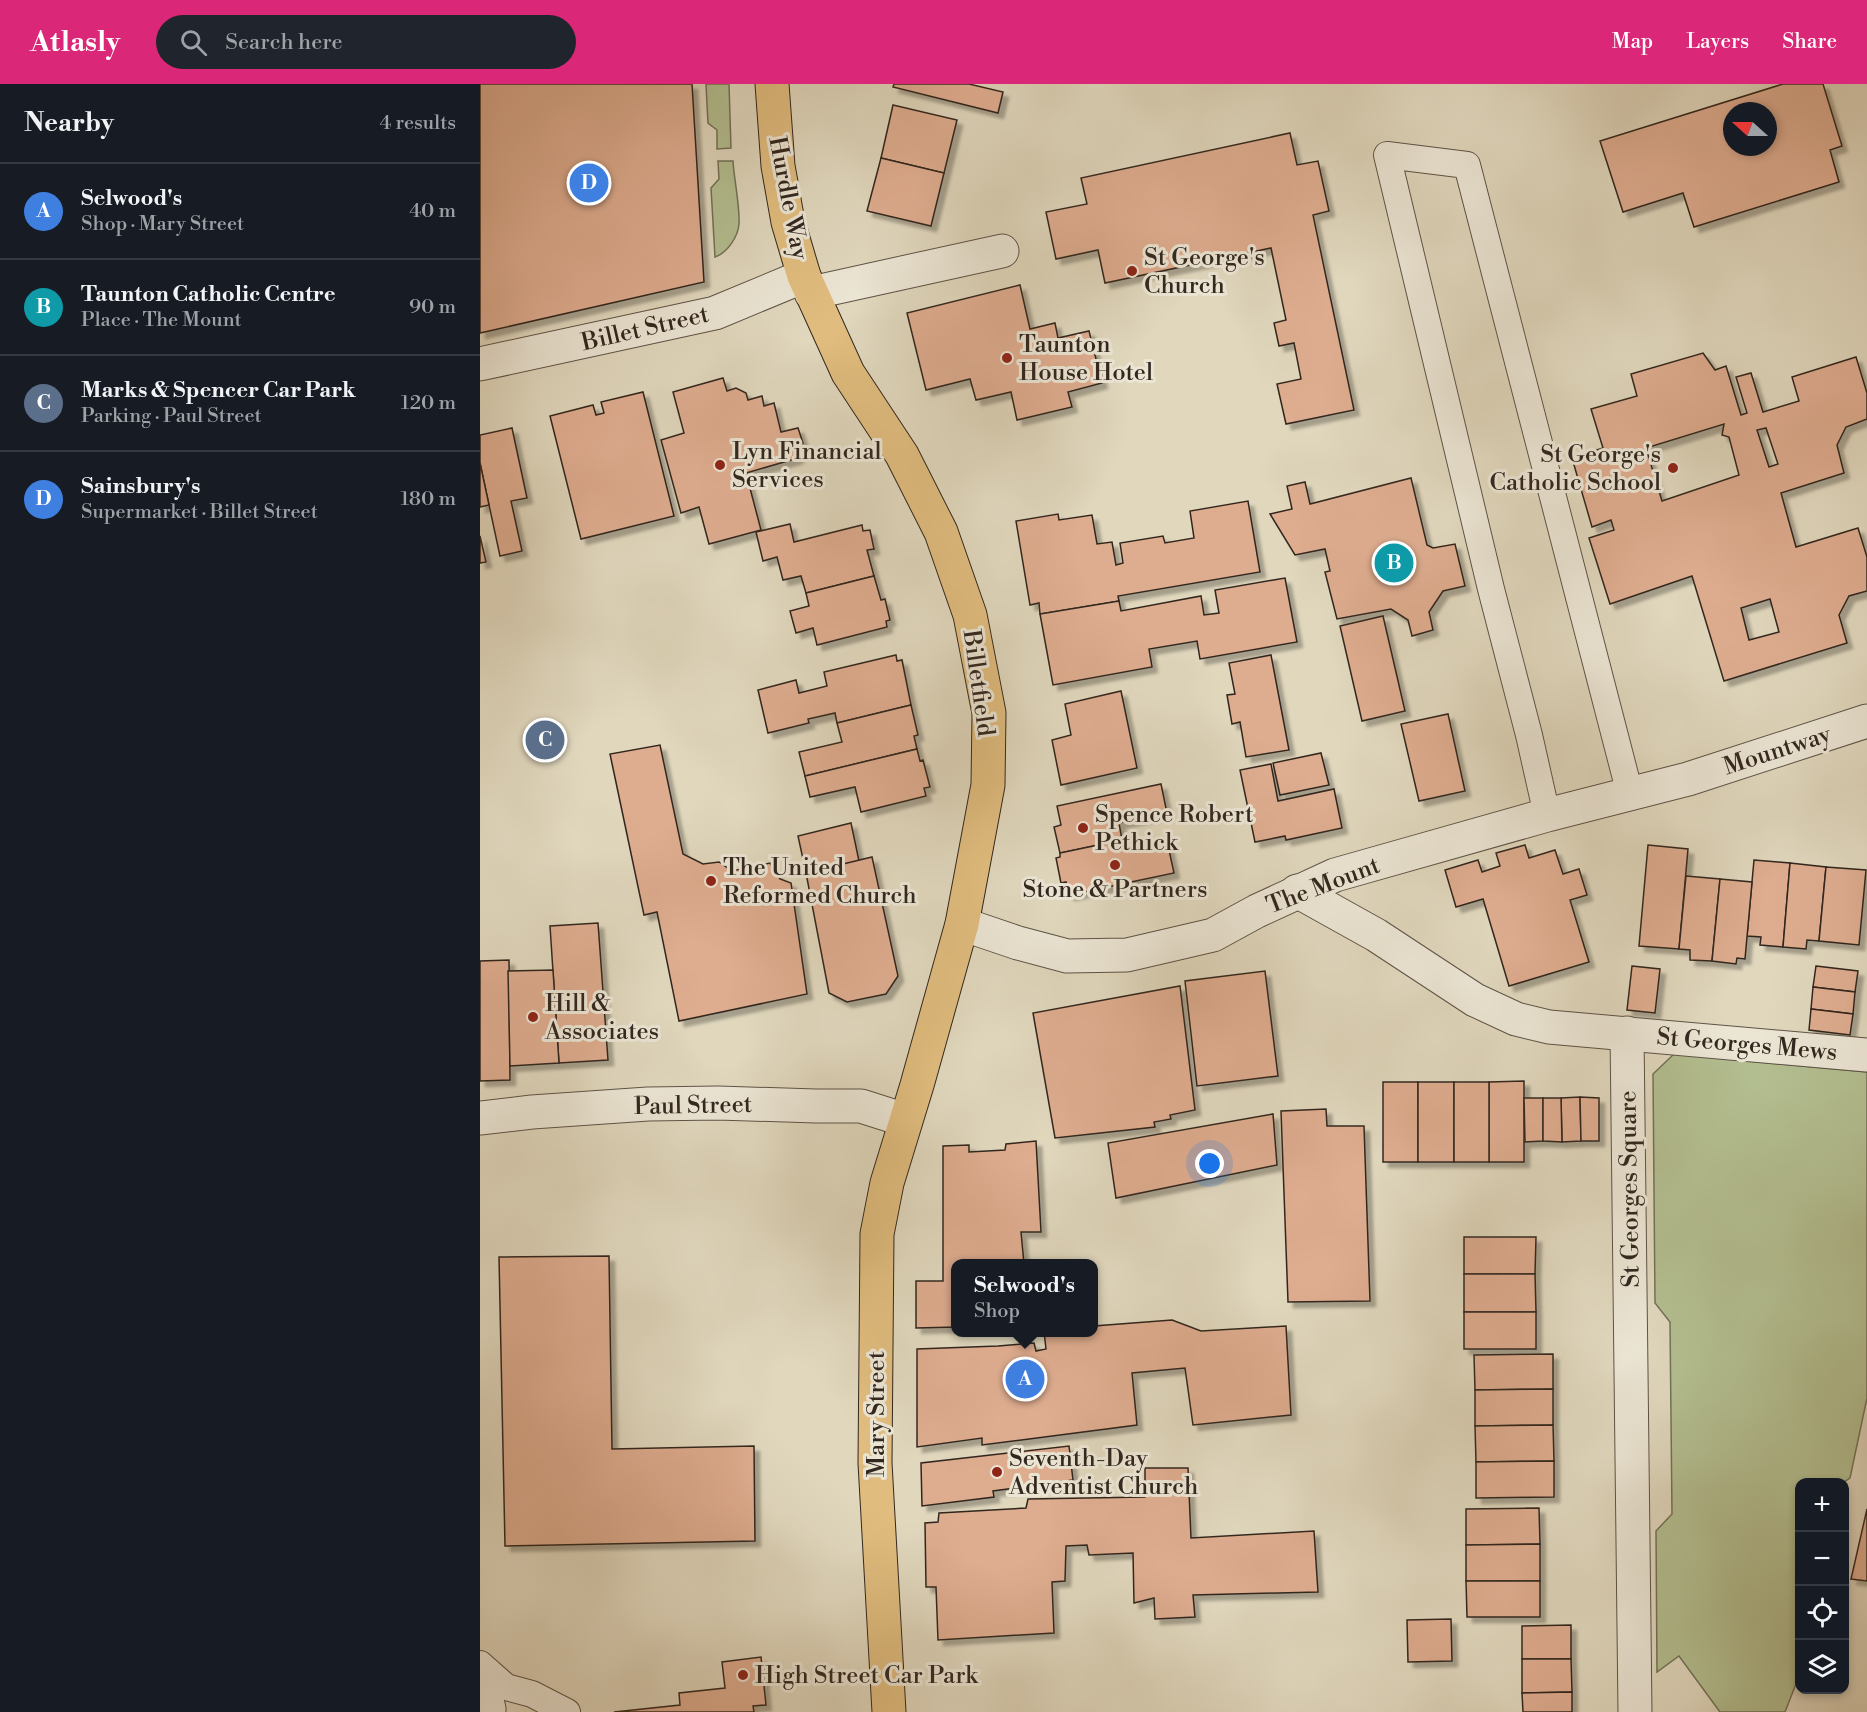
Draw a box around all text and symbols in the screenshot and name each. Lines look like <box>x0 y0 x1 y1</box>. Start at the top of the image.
search box <box>156 15 576 69</box>
text: Atlasly <box>30 25 120 60</box>
icon: search <box>177 26 210 59</box>
text: Search here <box>225 29 343 56</box>
text: Map <box>1612 29 1653 55</box>
text: Layers <box>1686 29 1749 55</box>
text: Share <box>1782 29 1837 55</box>
north arrow <box>1723 102 1777 156</box>
text: Nearby <box>24 107 114 139</box>
text: 4 results <box>379 111 456 136</box>
street label: Hurdle Way <box>761 134 815 263</box>
pin: D <box>570 160 608 206</box>
text: Selwood's <box>81 185 182 212</box>
text: A <box>36 199 51 224</box>
text: 40 m <box>409 199 456 224</box>
text: Shop · Mary Street <box>81 212 244 237</box>
place label: St George's Church <box>1144 243 1265 301</box>
marker: St George's Church <box>1125 264 1139 278</box>
text: Taunton Catholic Centre <box>81 281 335 308</box>
text: B <box>36 295 51 320</box>
text: 90 m <box>409 295 456 320</box>
street label: Billet Street <box>578 300 712 358</box>
text: Place · The Mount <box>81 308 242 333</box>
place label: Taunton House Hotel <box>1019 330 1153 388</box>
marker: Taunton House Hotel <box>1000 351 1014 365</box>
text: Marks & Spencer Car Park <box>81 377 355 404</box>
text: C <box>36 391 51 416</box>
text: 120 m <box>401 391 456 416</box>
text: Parking · Paul Street <box>81 404 262 429</box>
place label: Lyn Financial Services <box>732 437 882 495</box>
place label: St George's Catholic School <box>1490 440 1661 498</box>
marker: Lyn Financial Services <box>713 458 727 472</box>
marker: St George's Catholic School <box>1666 461 1680 475</box>
text: Sainsbury's <box>81 473 200 500</box>
text: D <box>36 487 51 512</box>
text: 180 m <box>401 487 456 512</box>
text: Supermarket · Billet Street <box>81 500 318 525</box>
pin: B <box>1374 540 1414 586</box>
street label: Billetfield <box>956 627 1000 739</box>
pin: C <box>526 718 564 762</box>
street label: Mountway <box>1720 719 1835 782</box>
place label: Spence Robert Pethick <box>1095 800 1254 858</box>
marker: Spence Robert Pethick <box>1076 821 1090 835</box>
street label: The Mount <box>1262 850 1385 921</box>
place label: The United Reformed Church <box>723 853 917 911</box>
marker: Stone & Partners <box>1108 858 1122 872</box>
marker: The United Reformed Church <box>704 874 718 888</box>
place label: Stone & Partners <box>1022 875 1208 905</box>
place label: Hill & Associates <box>544 989 659 1047</box>
marker: Hill & Associates <box>526 1010 540 1024</box>
street label: St Georges Mews <box>1655 1022 1838 1068</box>
street label: Paul Street <box>634 1090 753 1122</box>
street label: St Georges Square <box>1613 1090 1647 1288</box>
your location <box>1195 1149 1224 1178</box>
popup <box>951 1259 1098 1337</box>
text: Selwood's <box>974 1272 1075 1299</box>
text: Shop <box>974 1299 1020 1324</box>
street label: Mary Street <box>862 1350 892 1477</box>
pin: A <box>1006 1356 1044 1402</box>
place label: Seventh-Day Adventist Church <box>1008 1444 1198 1502</box>
marker: Seventh-Day Adventist Church <box>990 1465 1004 1479</box>
map controls <box>1795 1478 1849 1694</box>
button: + <box>1795 1478 1849 1532</box>
button: − <box>1795 1532 1849 1586</box>
button: locate <box>1795 1586 1849 1640</box>
button: layers <box>1795 1640 1849 1694</box>
place label: High Street Car Park <box>755 1661 979 1691</box>
marker: High Street Car Park <box>736 1668 750 1682</box>

